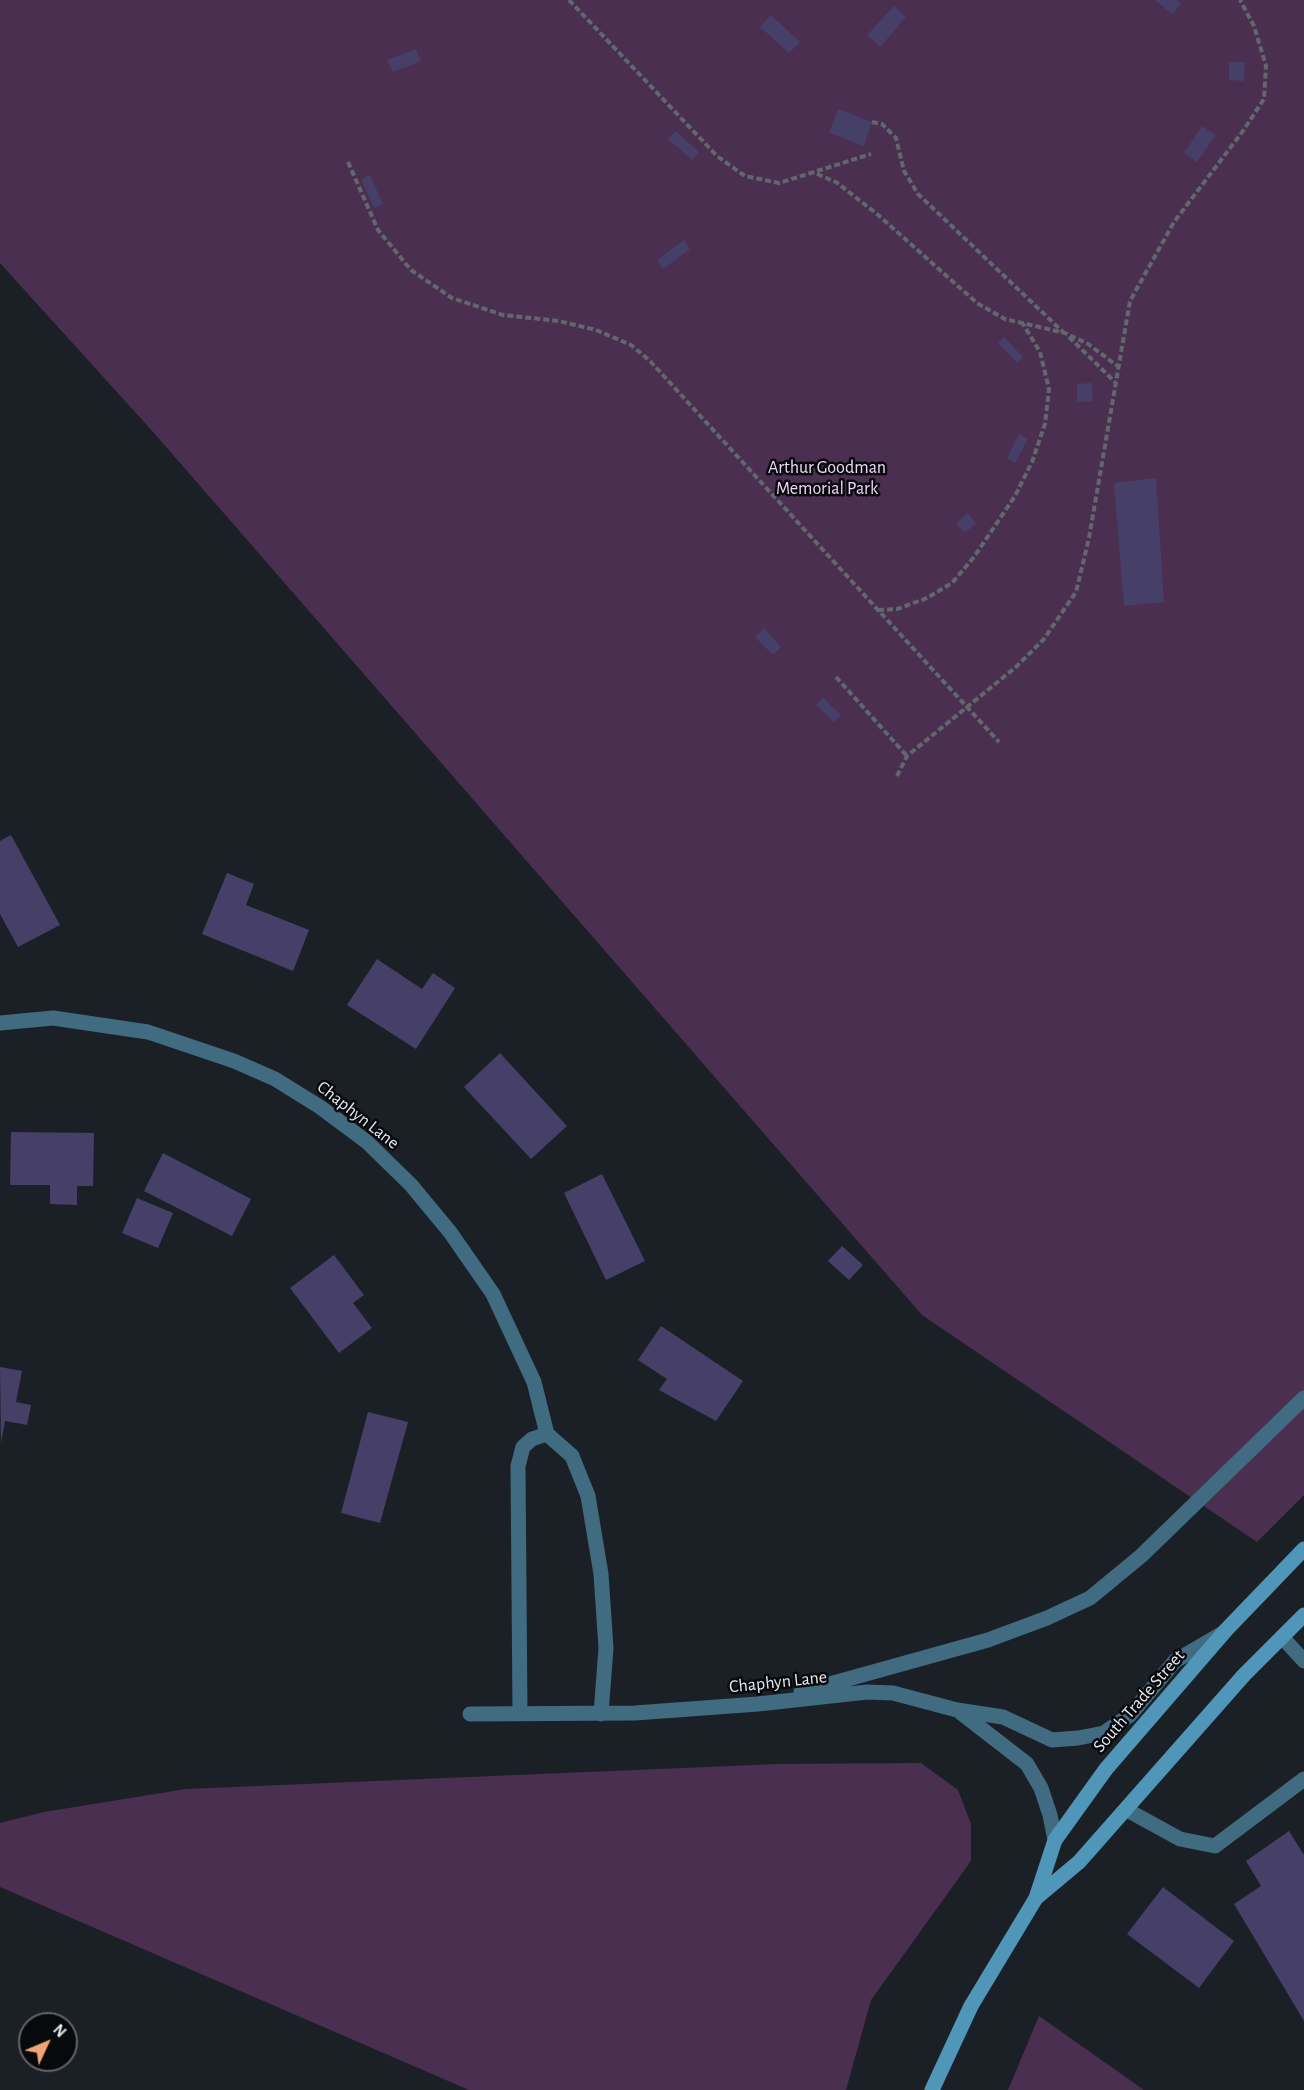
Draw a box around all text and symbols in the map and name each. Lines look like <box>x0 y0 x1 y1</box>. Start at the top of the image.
park label: Arthur Goodman Memorial Park <box>768 457 886 500</box>
street label: Chaphyn Lane <box>313 1076 403 1154</box>
street label: South Trade Street <box>1089 1645 1189 1757</box>
street label: Chaphyn Lane <box>728 1666 828 1698</box>
north arrow <box>18 2012 78 2072</box>
text: N <box>50 2021 69 2040</box>

